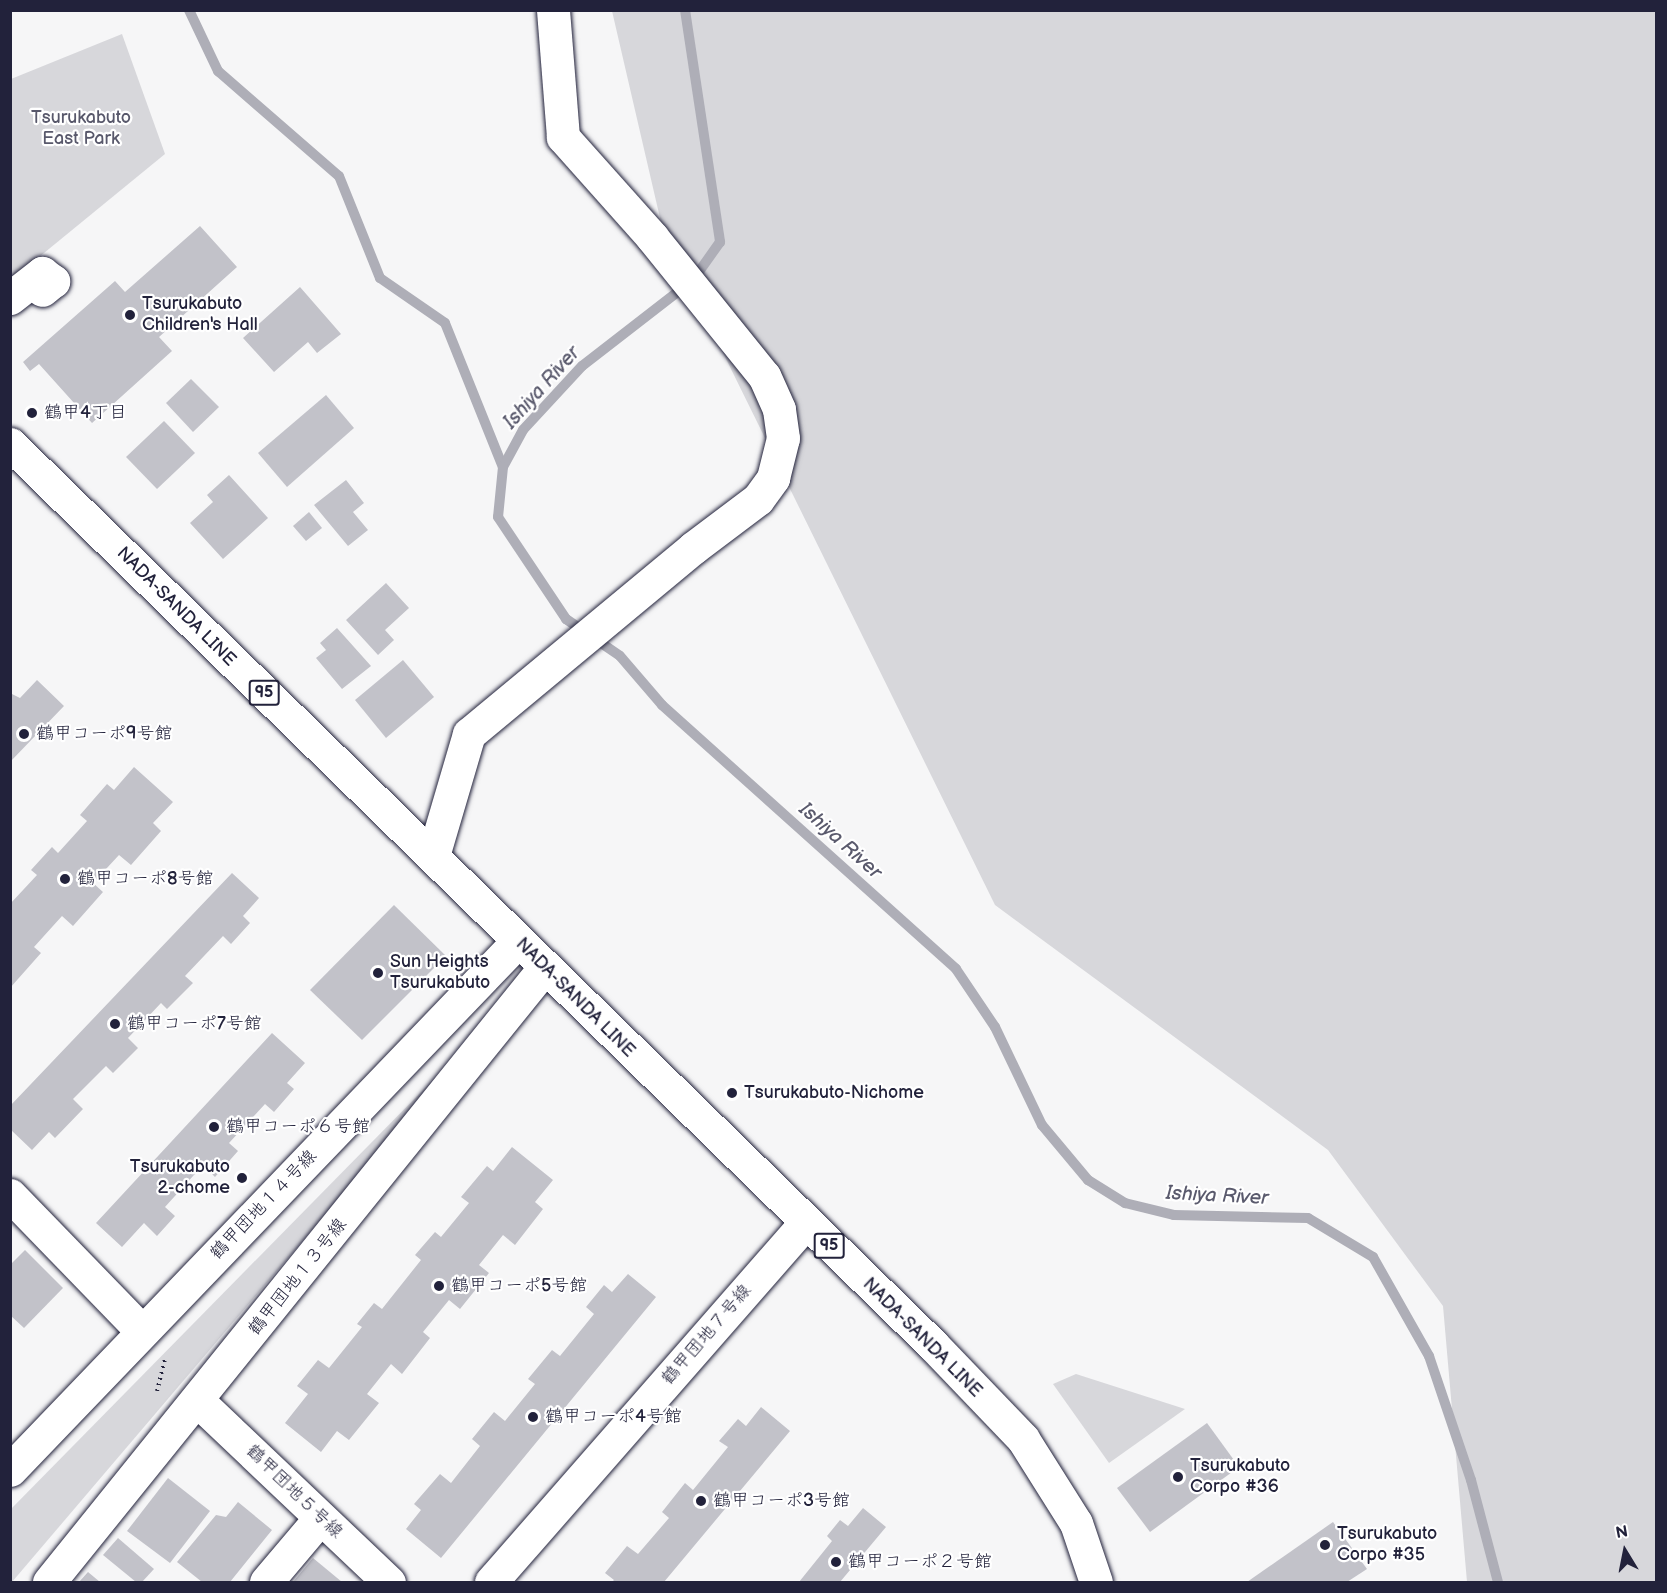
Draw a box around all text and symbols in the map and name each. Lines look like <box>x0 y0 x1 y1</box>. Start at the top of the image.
park label: Tsurukabuto East Park <box>31 108 131 150</box>
place label: Tsurukabuto Children's Hall <box>142 294 258 336</box>
marker: Tsurukabuto Children's Hall <box>123 308 137 322</box>
water label: Ishiya River <box>499 342 585 434</box>
place label: 鶴甲4丁目 <box>44 402 127 424</box>
marker: 鶴甲4丁目 <box>25 406 39 420</box>
street label: NADA-SANDA LINE <box>112 543 240 671</box>
road number: 95 <box>248 680 280 706</box>
place label: 鶴甲コーポ9号館 <box>36 723 172 745</box>
marker: 鶴甲コーポ9号館 <box>17 727 31 741</box>
water label: Ishiya River <box>794 798 886 884</box>
place label: 鶴甲コーポ8号館 <box>77 868 213 890</box>
marker: 鶴甲コーポ8号館 <box>58 872 72 886</box>
street label: NADA-SANDA LINE <box>511 934 639 1062</box>
place label: Sun Heights Tsurukabuto <box>390 952 490 994</box>
marker: Sun Heights Tsurukabuto <box>371 966 385 980</box>
place label: 鶴甲コーポ7号館 <box>127 1013 262 1035</box>
marker: 鶴甲コーポ7号館 <box>108 1017 122 1031</box>
place label: Tsurukabuto-Nichome <box>744 1082 924 1104</box>
marker: Tsurukabuto-Nichome <box>725 1086 739 1100</box>
place label: 鶴甲コーポ６号館 <box>226 1116 370 1138</box>
marker: 鶴甲コーポ６号館 <box>207 1120 221 1134</box>
street label: 鶴甲団地１４号線 <box>206 1146 322 1264</box>
place label: Tsurukabuto 2-chome <box>130 1157 230 1200</box>
marker: Tsurukabuto 2-chome <box>235 1171 249 1185</box>
water label: Ishiya River <box>1165 1181 1269 1211</box>
street label: 鶴甲団地１３号線 <box>244 1214 352 1340</box>
road number: 95 <box>812 1233 846 1259</box>
street label: NADA-SANDA LINE <box>858 1274 986 1402</box>
place label: 鶴甲コーポ5号館 <box>451 1275 587 1297</box>
marker: 鶴甲コーポ5号館 <box>432 1279 446 1293</box>
street label: 鶴甲団地７号線 <box>658 1280 756 1390</box>
place label: 鶴甲コーポ4号館 <box>545 1406 682 1428</box>
marker: 鶴甲コーポ4号館 <box>526 1410 540 1424</box>
street label: 鶴甲団地５号線 <box>241 1440 347 1544</box>
place label: Tsurukabuto Corpo #36 <box>1190 1456 1290 1498</box>
marker: Tsurukabuto Corpo #36 <box>1171 1470 1185 1484</box>
place label: 鶴甲コーポ3号館 <box>713 1490 850 1512</box>
marker: 鶴甲コーポ3号館 <box>694 1494 708 1508</box>
north arrow <box>1595 1521 1655 1581</box>
text: N <box>1614 1522 1629 1543</box>
place label: Tsurukabuto Corpo #35 <box>1337 1524 1437 1567</box>
marker: Tsurukabuto Corpo #35 <box>1318 1538 1332 1552</box>
place label: 鶴甲コーポ２号館 <box>848 1551 992 1573</box>
marker: 鶴甲コーポ２号館 <box>829 1555 843 1569</box>

